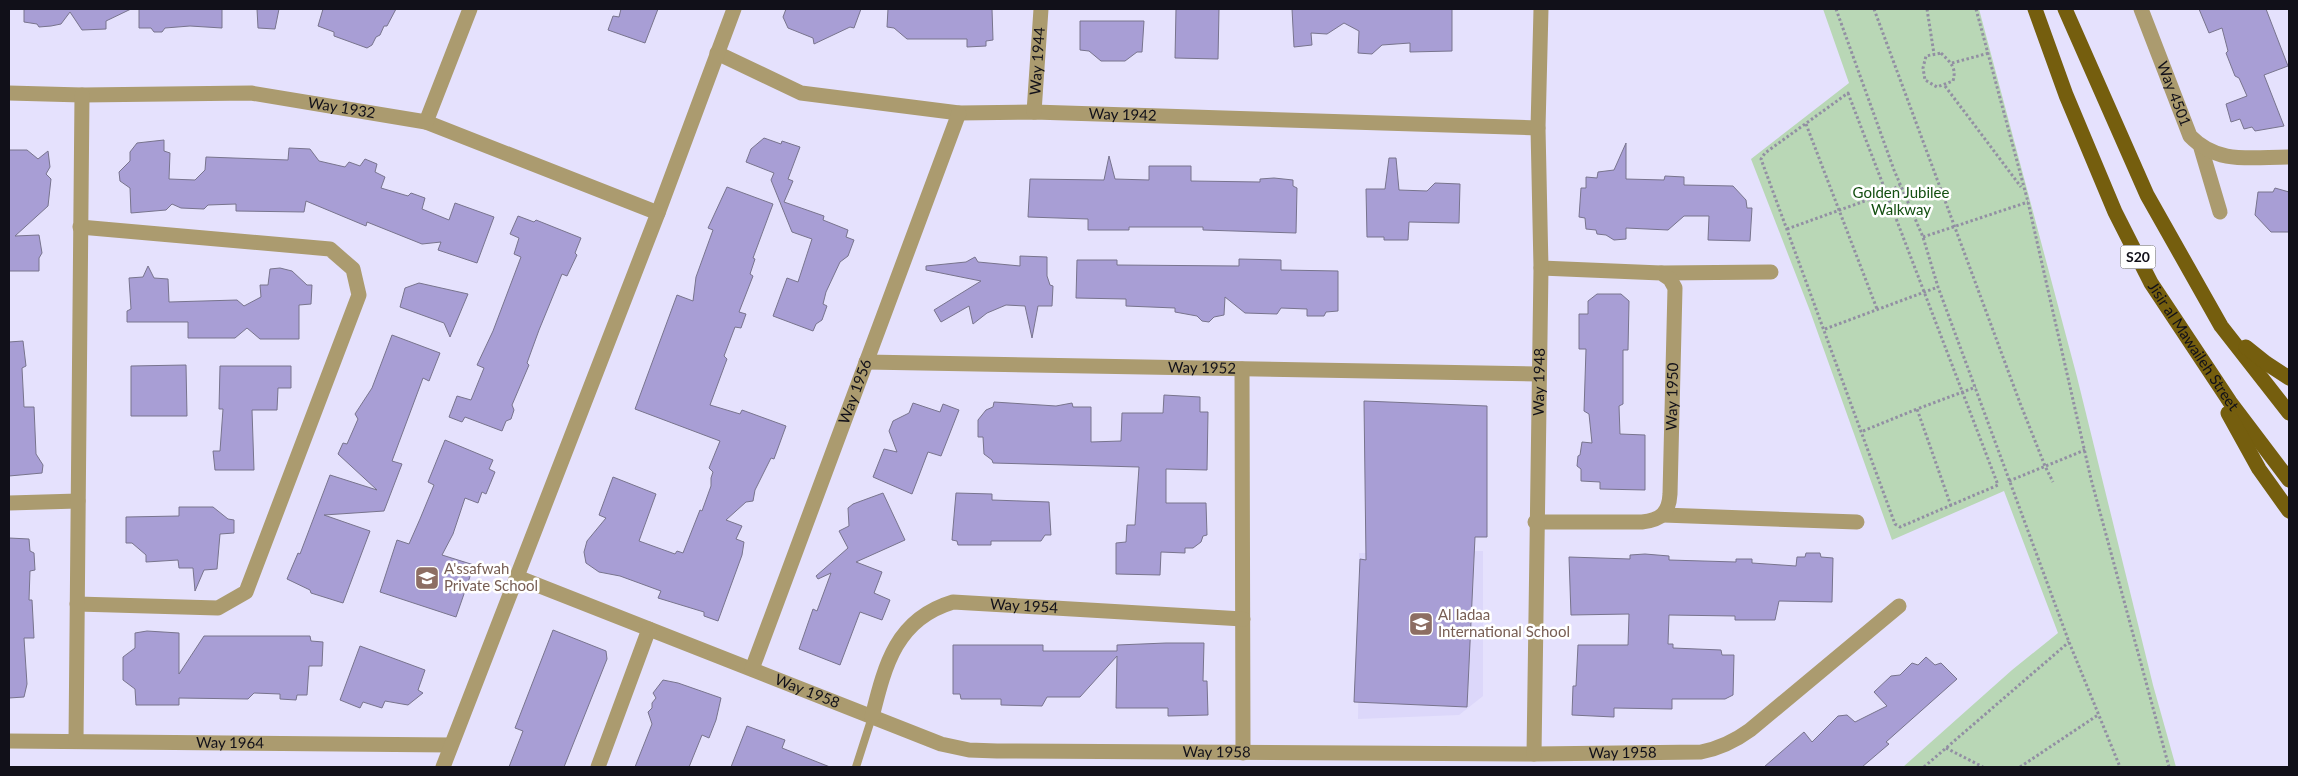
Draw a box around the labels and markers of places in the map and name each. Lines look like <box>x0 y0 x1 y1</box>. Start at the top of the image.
place label: A'ssafwah Private School <box>444 559 538 594</box>
school or university icon: A'ssafwah Private School <box>414 565 440 591</box>
place label: Al Iadaa International School <box>1438 605 1570 640</box>
school or university icon: Al Iadaa International School <box>1408 611 1434 637</box>

